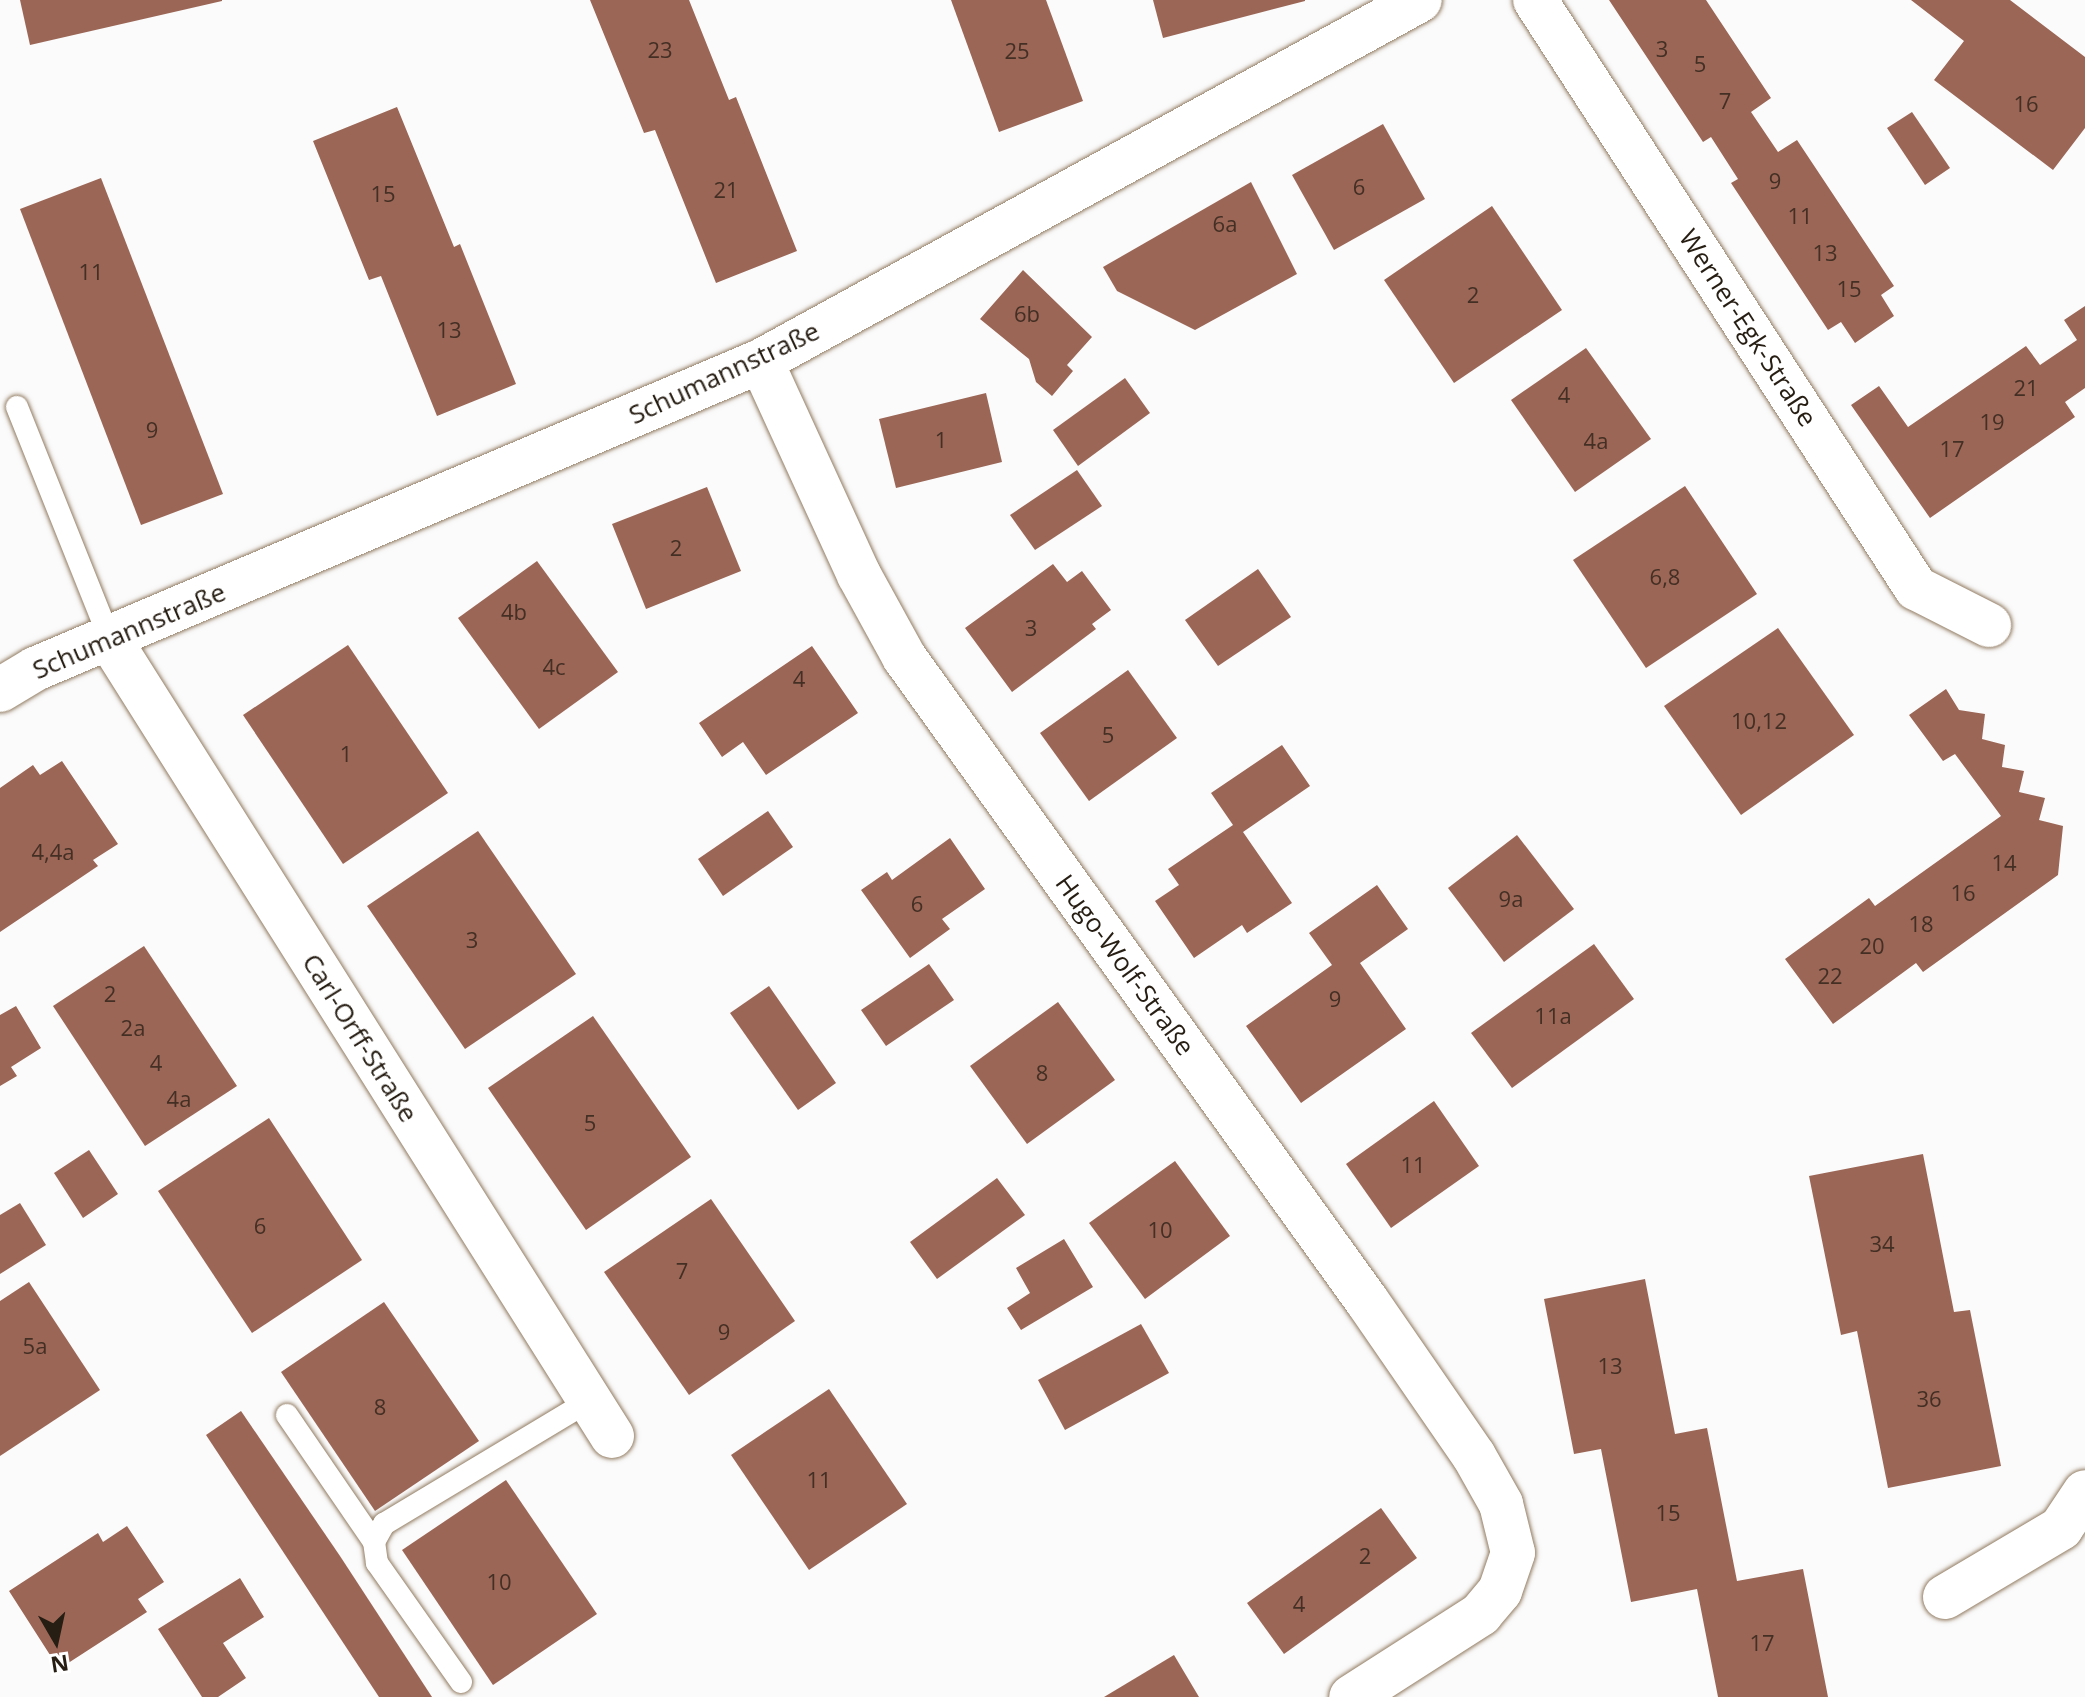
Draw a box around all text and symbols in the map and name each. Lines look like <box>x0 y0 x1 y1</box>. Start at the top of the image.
house number: 3 <box>1656 36 1668 62</box>
house number: 23 <box>647 37 673 63</box>
house number: 25 <box>1004 38 1030 64</box>
house number: 5 <box>1694 51 1706 77</box>
house number: 7 <box>1719 88 1731 114</box>
house number: 16 <box>2013 91 2039 117</box>
house number: 9 <box>1769 168 1781 194</box>
house number: 6 <box>1353 174 1365 200</box>
house number: 21 <box>713 177 739 203</box>
house number: 15 <box>370 181 396 207</box>
house number: 11 <box>1787 203 1813 229</box>
house number: 6a <box>1213 211 1237 237</box>
street label: Werner-Egk-Straße <box>1673 224 1823 432</box>
house number: 13 <box>1812 240 1838 266</box>
house number: 11 <box>78 259 104 285</box>
house number: 15 <box>1836 276 1862 302</box>
house number: 2 <box>1467 282 1479 308</box>
house number: 6b <box>1014 301 1040 327</box>
street label: Schumannstraße <box>624 315 824 431</box>
house number: 13 <box>436 317 462 343</box>
house number: 21 <box>2013 375 2039 401</box>
house number: 4 <box>1558 382 1570 408</box>
house number: 19 <box>1979 409 2005 435</box>
house number: 9 <box>146 417 158 443</box>
house number: 1 <box>935 427 947 453</box>
house number: 4a <box>1584 428 1608 454</box>
house number: 17 <box>1939 436 1965 462</box>
house number: 2 <box>670 535 682 561</box>
house number: 6,8 <box>1650 564 1680 590</box>
street label: Schumannstraße <box>28 576 230 686</box>
house number: 4b <box>501 599 527 625</box>
house number: 3 <box>1025 615 1037 641</box>
house number: 4c <box>542 654 566 680</box>
house number: 4 <box>793 666 805 692</box>
house number: 10,12 <box>1731 708 1787 734</box>
house number: 5 <box>1102 722 1114 748</box>
house number: 1 <box>340 741 352 767</box>
house number: 4,4a <box>31 839 75 865</box>
house number: 14 <box>1991 850 2017 876</box>
street label: Hugo-Wolf-Straße <box>1049 868 1201 1062</box>
house number: 16 <box>1950 880 1976 906</box>
house number: 9a <box>1499 886 1523 912</box>
house number: 6 <box>911 891 923 917</box>
house number: 18 <box>1908 911 1934 937</box>
house number: 3 <box>466 927 478 953</box>
house number: 20 <box>1859 933 1885 959</box>
street label: Carl-Orff-Straße <box>296 948 424 1128</box>
house number: 22 <box>1817 963 1843 989</box>
house number: 2 <box>104 981 116 1007</box>
house number: 9 <box>1329 986 1341 1012</box>
house number: 11a <box>1534 1003 1572 1029</box>
house number: 2a <box>121 1015 145 1041</box>
house number: 4 <box>150 1050 162 1076</box>
house number: 8 <box>1036 1060 1048 1086</box>
house number: 4a <box>167 1086 191 1112</box>
house number: 5 <box>584 1110 596 1136</box>
house number: 11 <box>1400 1152 1426 1178</box>
house number: 6 <box>254 1213 266 1239</box>
house number: 10 <box>1147 1217 1173 1243</box>
house number: 34 <box>1869 1231 1895 1257</box>
house number: 7 <box>676 1258 688 1284</box>
house number: 9 <box>718 1319 730 1345</box>
house number: 5a <box>23 1333 47 1359</box>
house number: 13 <box>1597 1353 1623 1379</box>
house number: 36 <box>1916 1386 1942 1412</box>
house number: 8 <box>374 1394 386 1420</box>
house number: 11 <box>806 1467 832 1493</box>
house number: 15 <box>1655 1500 1681 1526</box>
house number: 2 <box>1359 1543 1371 1569</box>
house number: 10 <box>486 1569 512 1595</box>
house number: 4 <box>1293 1591 1305 1617</box>
north arrow <box>16 1601 96 1681</box>
house number: 17 <box>1749 1630 1775 1656</box>
text: N <box>49 1648 71 1681</box>

